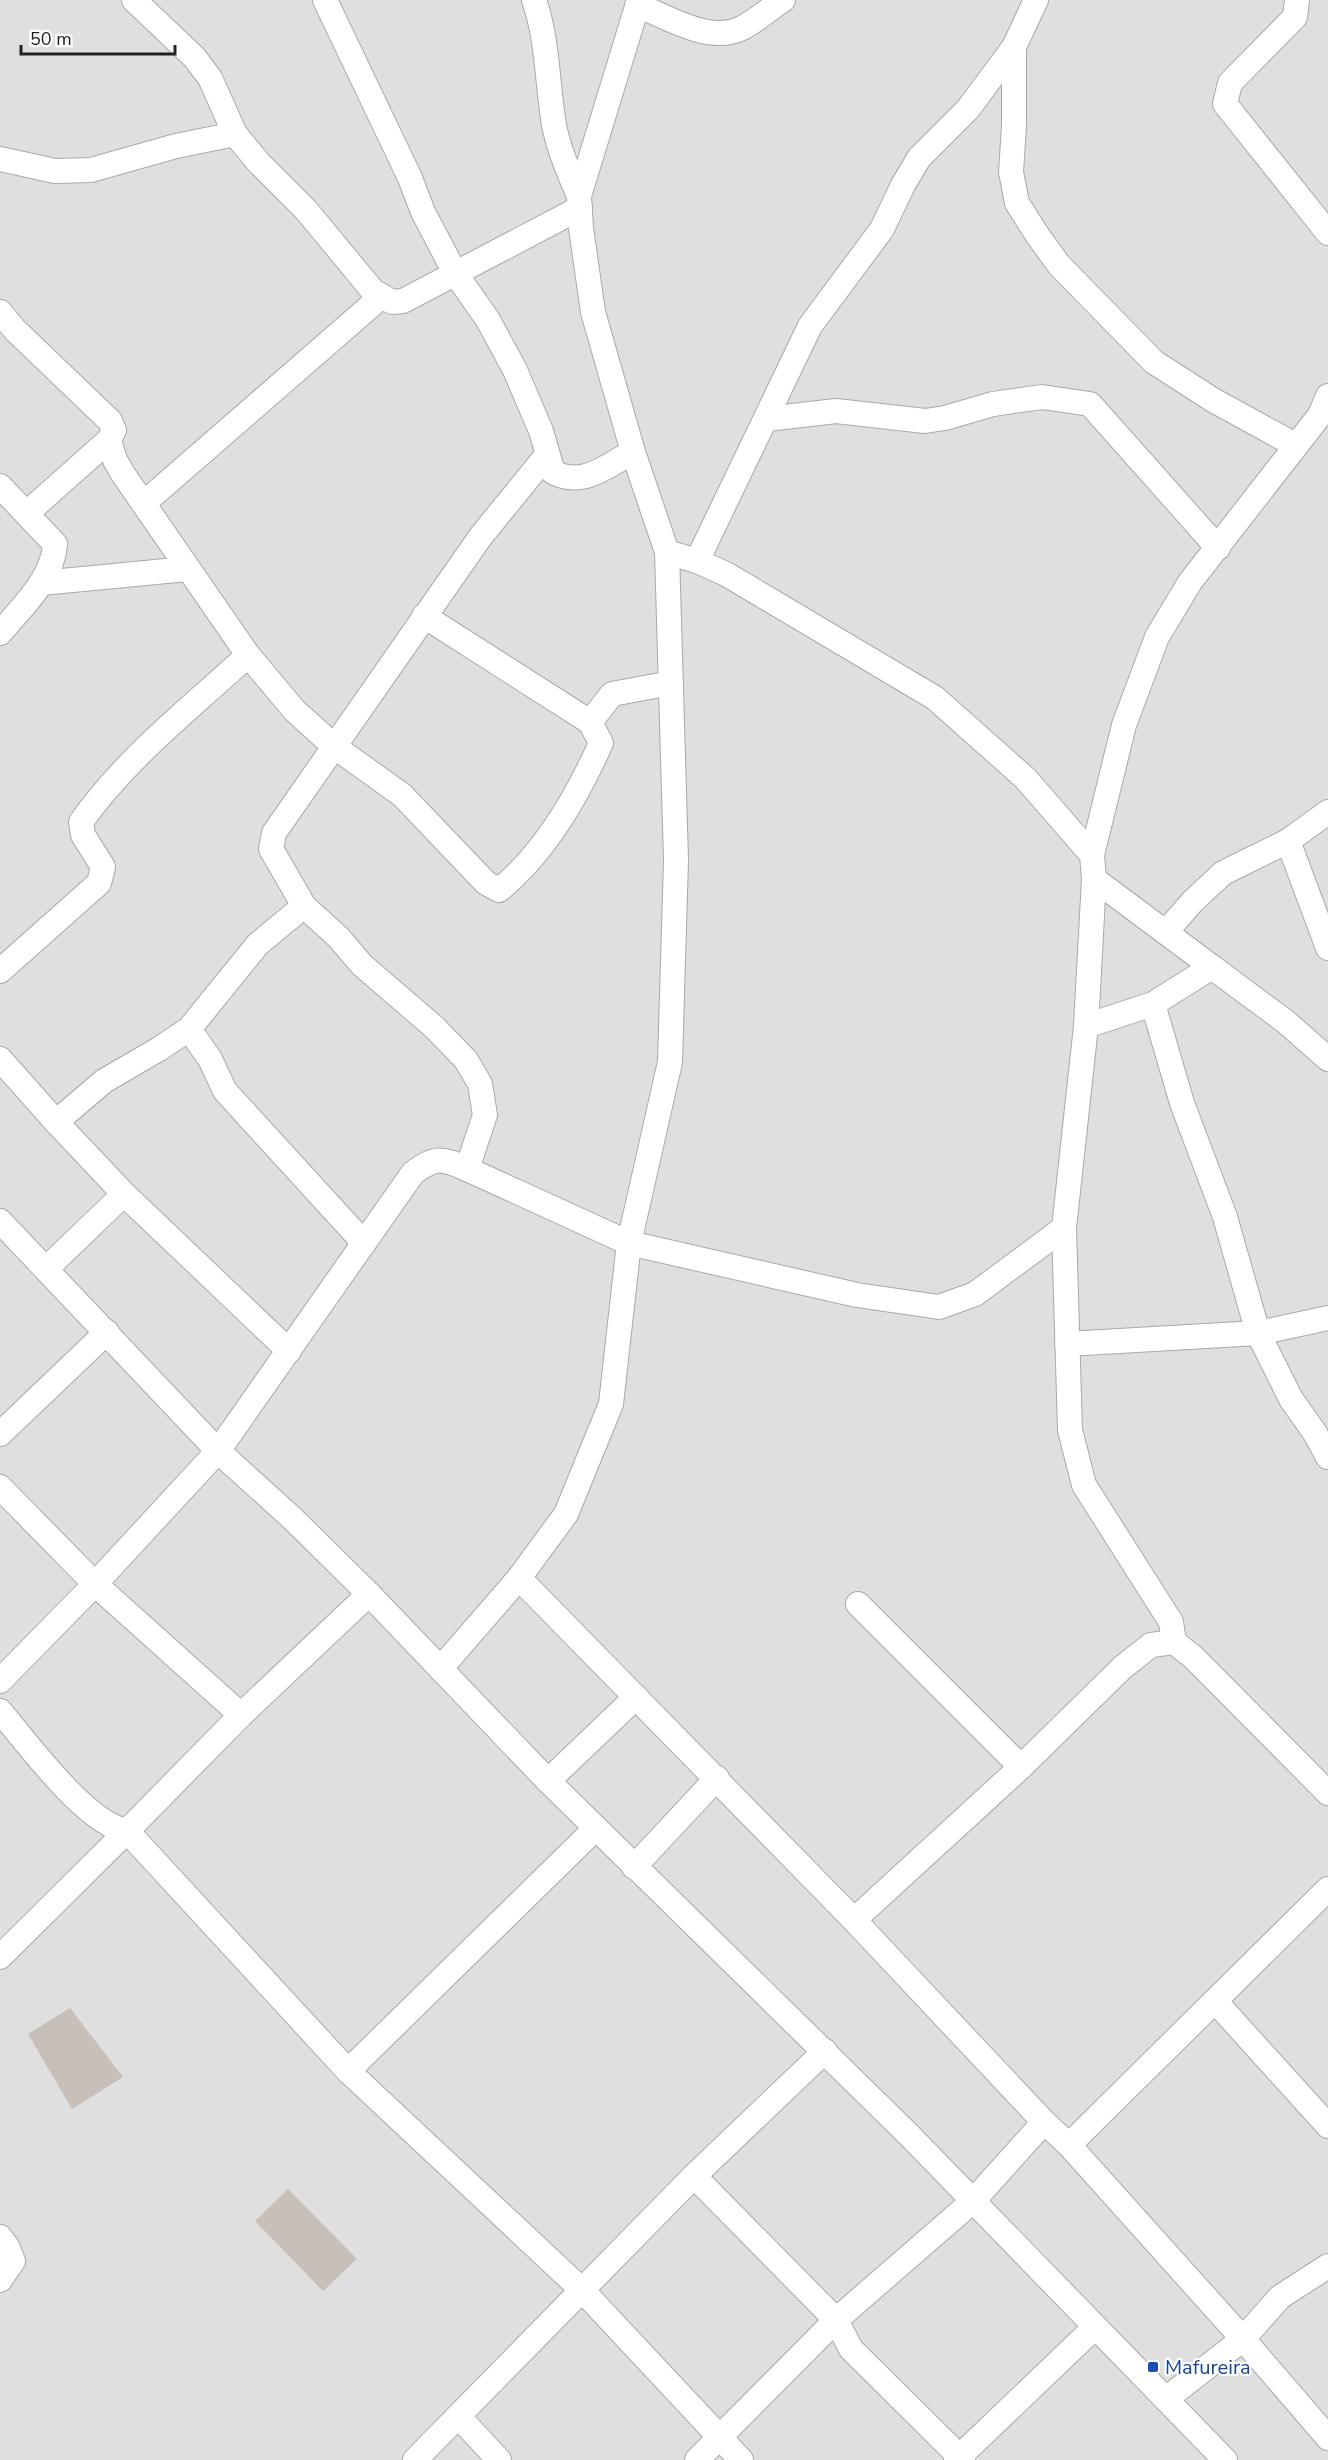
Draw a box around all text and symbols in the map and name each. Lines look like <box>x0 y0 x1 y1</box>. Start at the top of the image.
scale bar <box>21 18 176 56</box>
text: 50 m <box>30 27 72 51</box>
place label: Mafureira <box>1165 2354 1251 2381</box>
marker: Mafureira <box>1146 2360 1160 2374</box>

